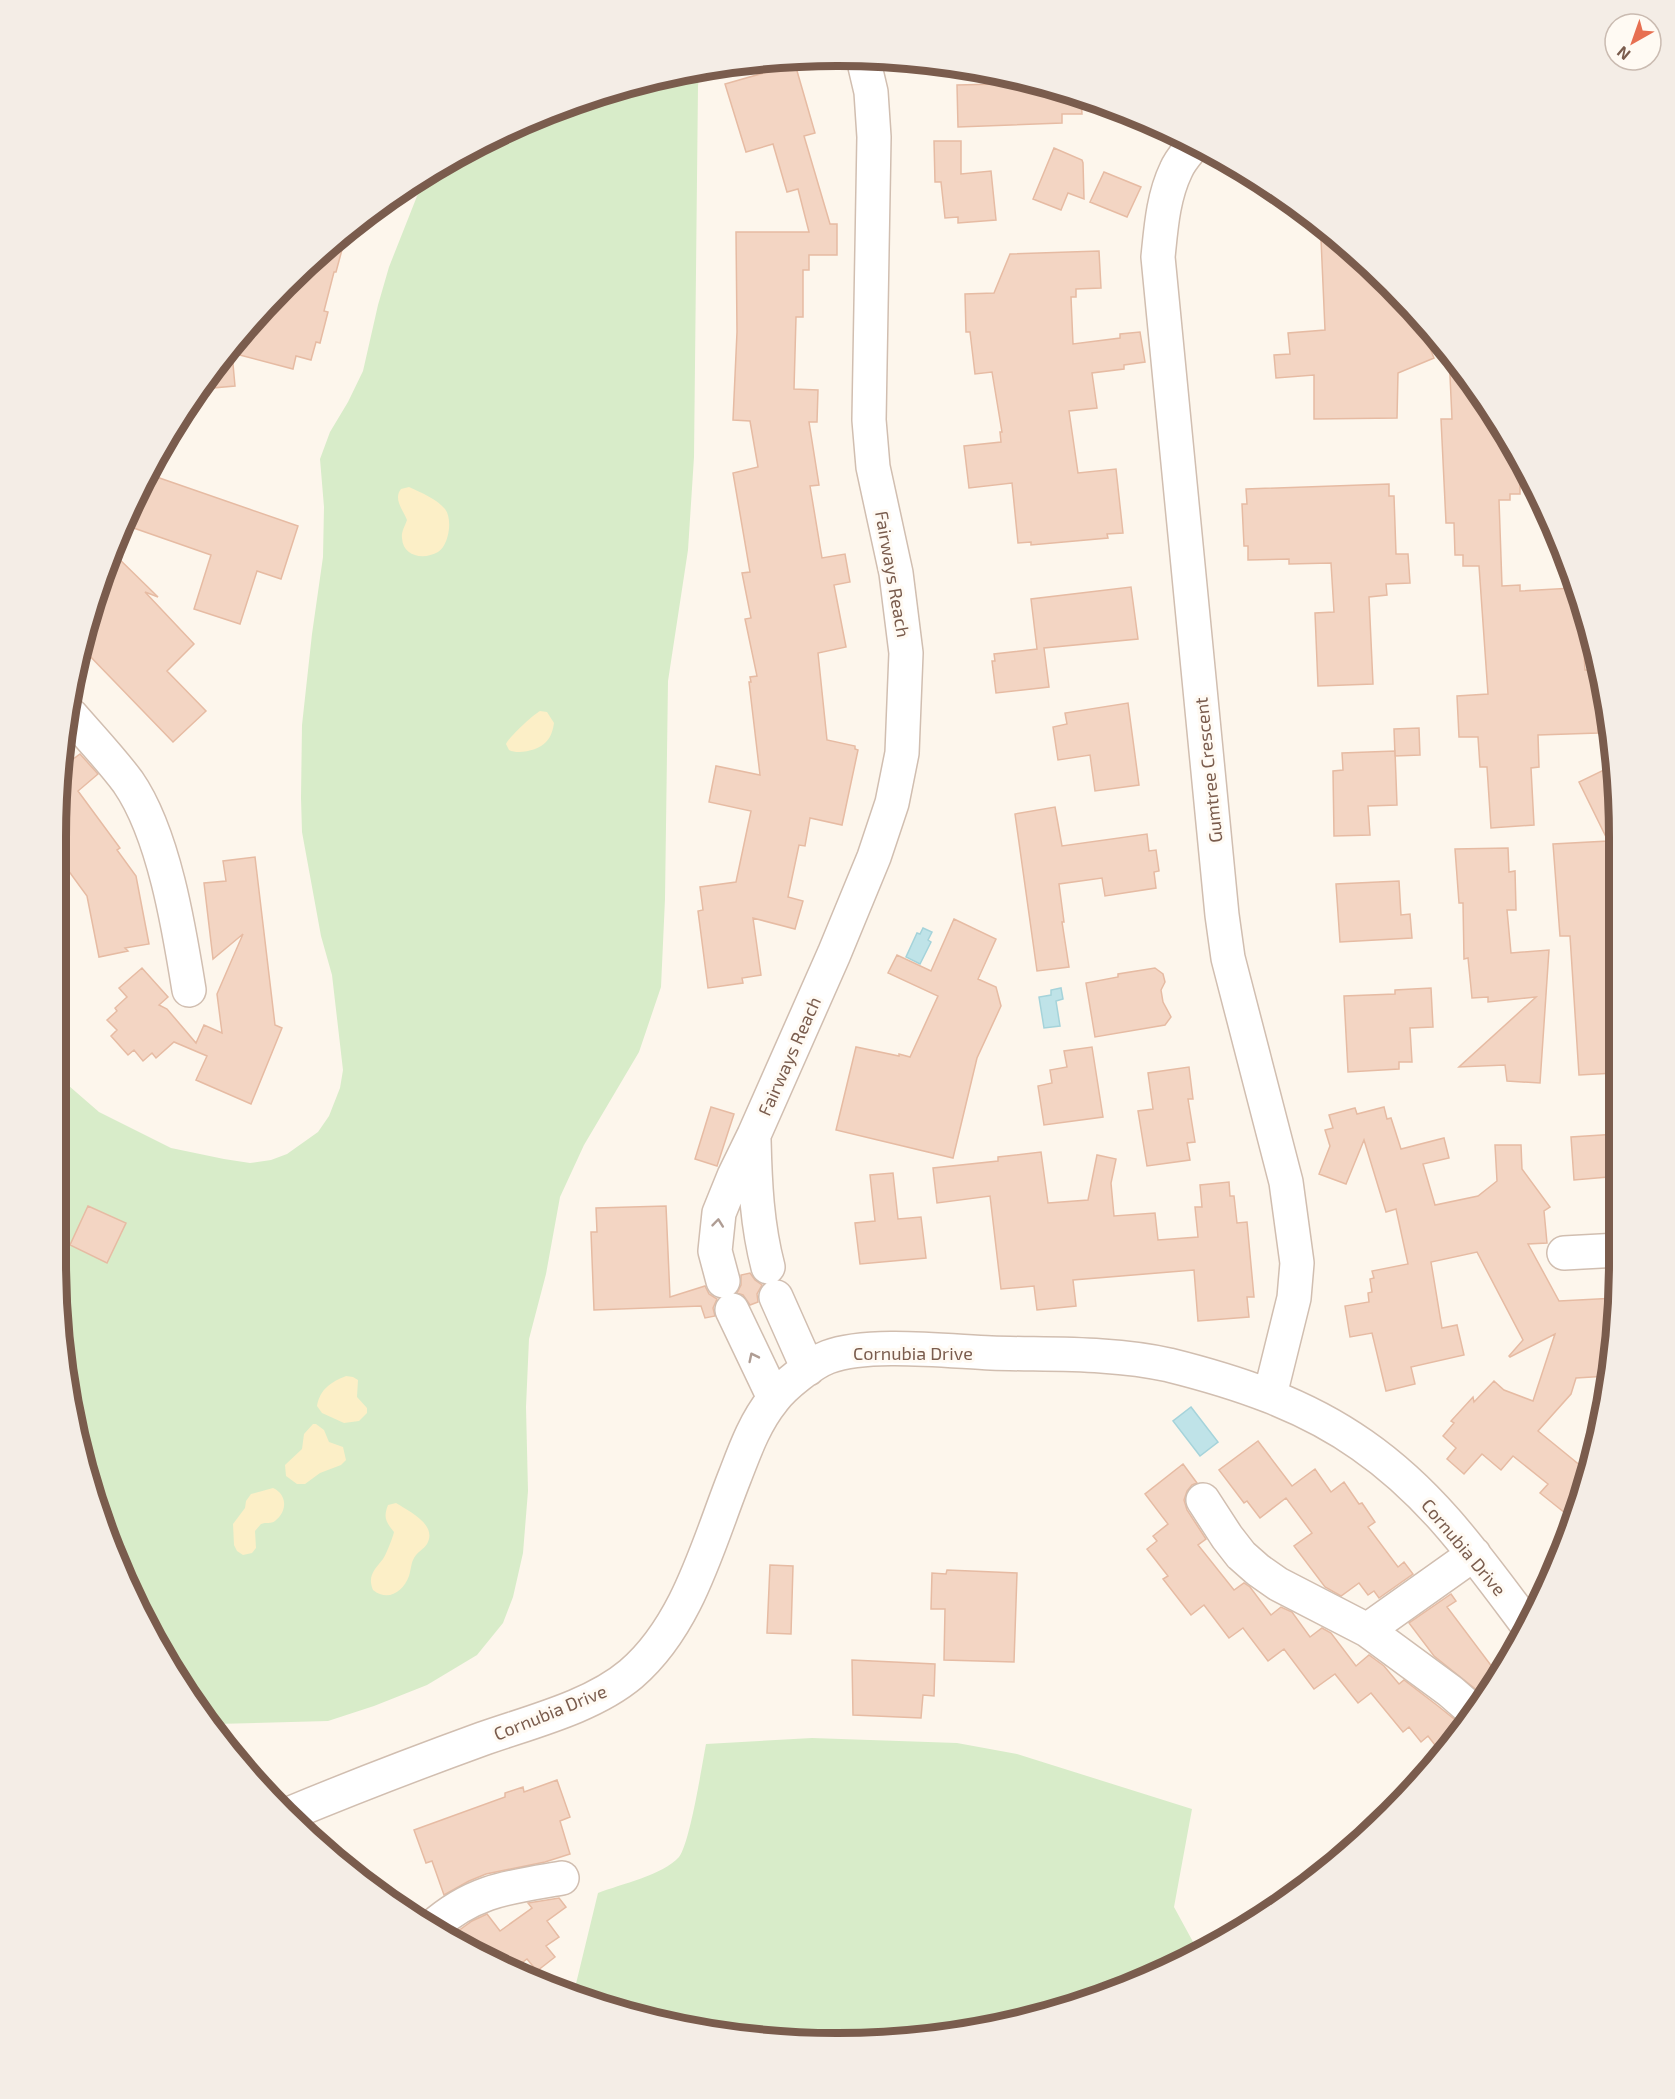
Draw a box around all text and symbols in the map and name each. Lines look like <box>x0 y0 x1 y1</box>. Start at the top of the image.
north arrow <box>1603 12 1663 72</box>
text: N <box>1613 43 1634 65</box>
street label: Fairways Reach <box>871 509 915 639</box>
street label: Gumtree Crescent <box>1189 696 1227 844</box>
street label: Fairways Reach <box>753 993 825 1119</box>
one-way arrow <box>711 1219 724 1228</box>
street label: Cornubia Drive <box>853 1342 973 1364</box>
one-way arrow <box>749 1353 760 1364</box>
street label: Cornubia Drive <box>1417 1494 1511 1600</box>
street label: Cornubia Drive <box>490 1679 610 1745</box>

